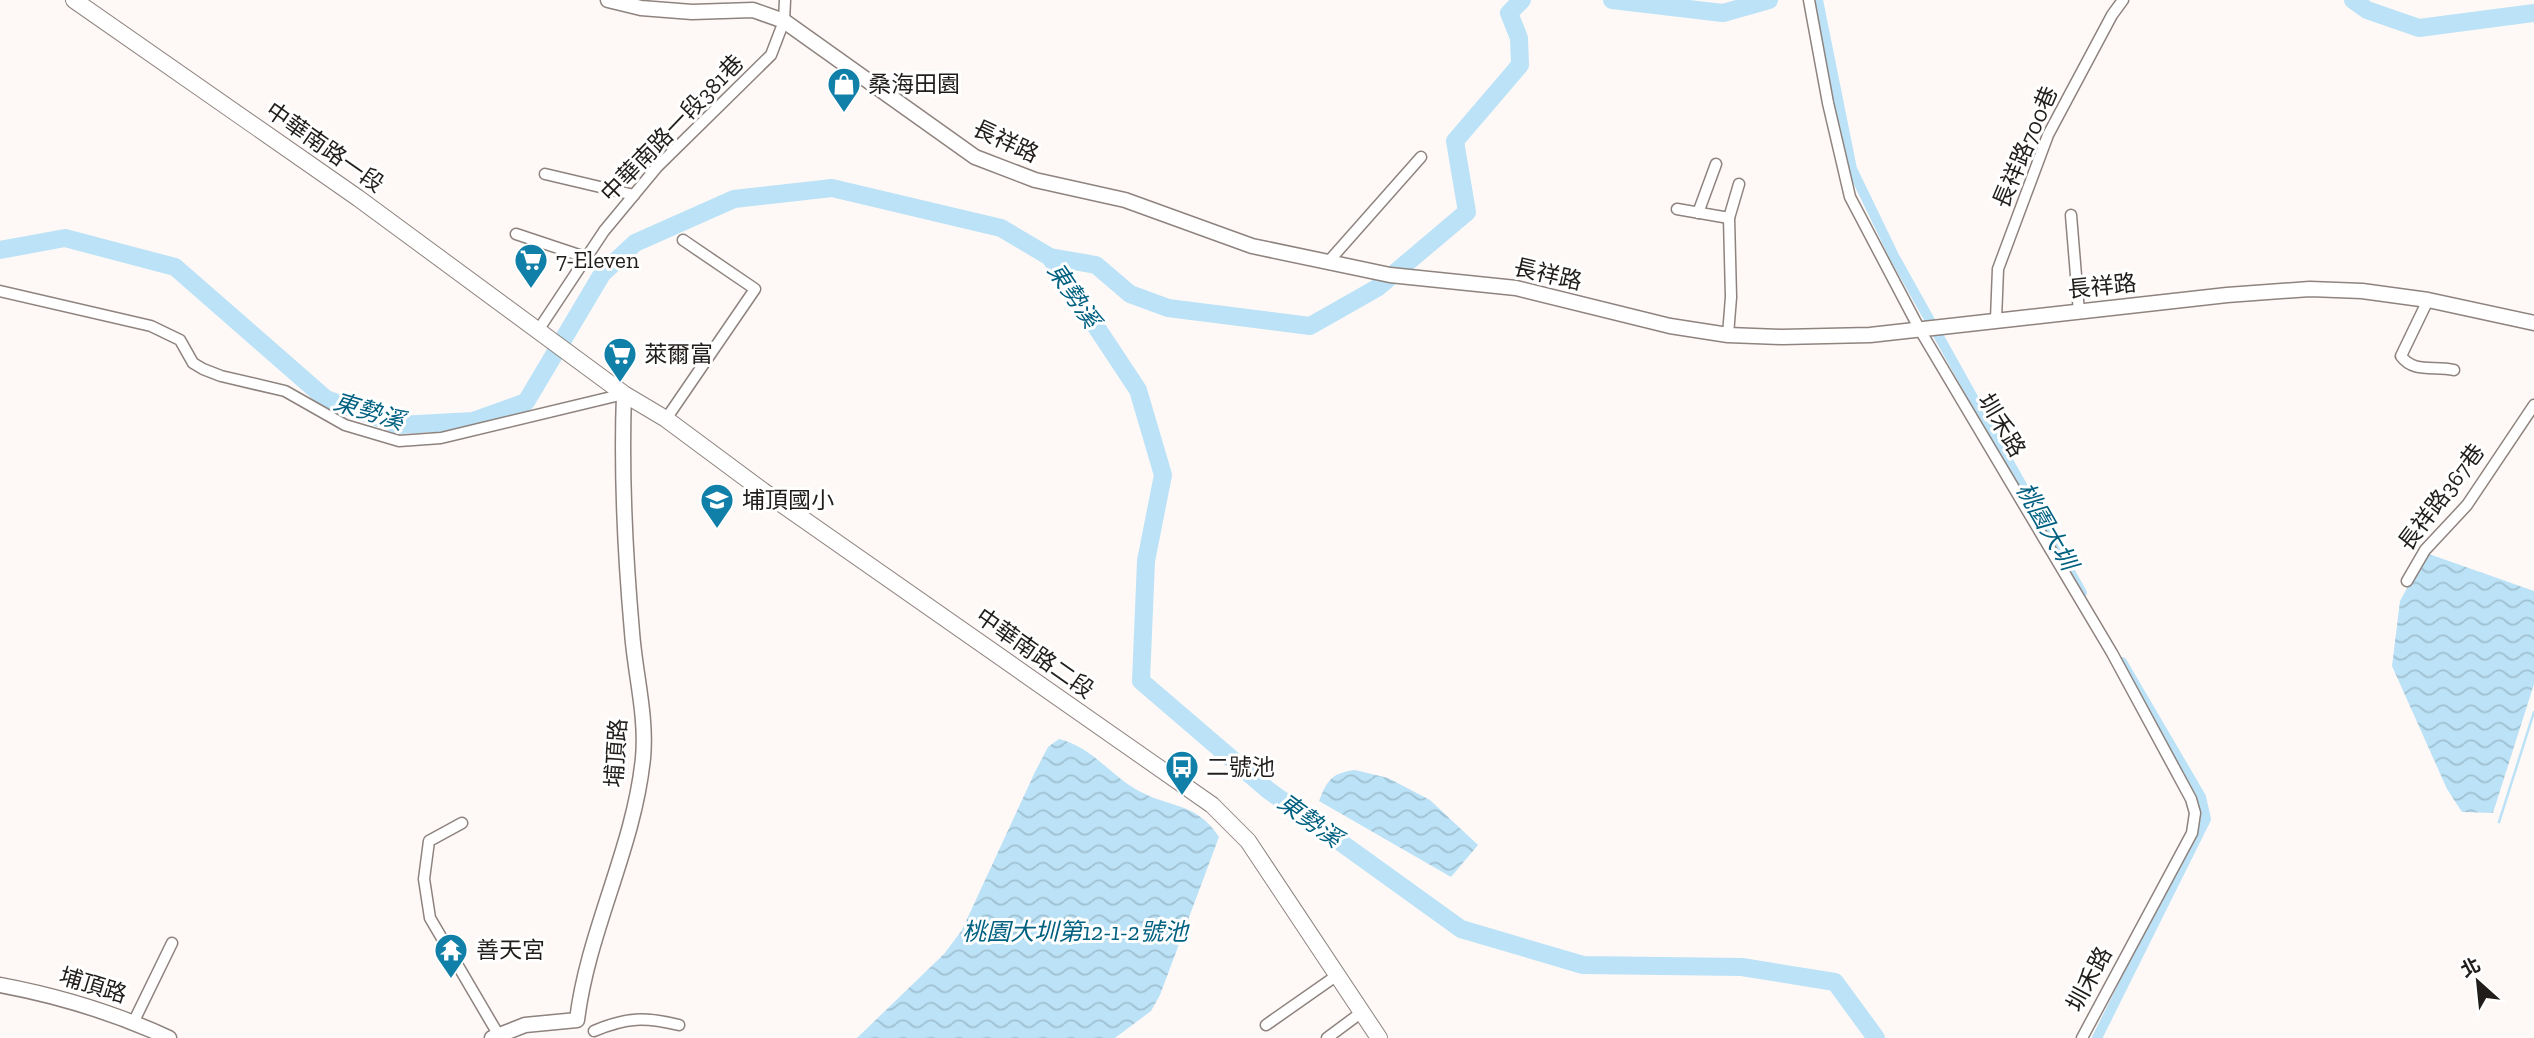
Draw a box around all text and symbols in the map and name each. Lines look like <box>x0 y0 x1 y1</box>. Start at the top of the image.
street label: 中華南路一段381巷 <box>595 49 749 207</box>
shop icon: 桑海田園 <box>825 65 863 114</box>
place label: 桑海田園 <box>868 70 960 98</box>
street label: 長祥路700巷 <box>1987 82 2063 212</box>
street label: 中華南路一段 <box>260 96 390 198</box>
street label: 長祥路 <box>969 114 1043 168</box>
supermarket icon: 7-Eleven <box>512 241 550 290</box>
place label: 7-Eleven <box>556 246 639 274</box>
street label: 長祥路 <box>1511 253 1585 295</box>
water label: 東勢溪 <box>1042 257 1108 335</box>
street label: 長祥路 <box>2066 268 2138 304</box>
supermarket icon: 萊爾富 <box>601 335 639 384</box>
place label: 萊爾富 <box>644 340 713 368</box>
water label: 東勢溪 <box>330 387 411 436</box>
street label: 圳禾路 <box>1972 388 2032 462</box>
street label: 長祥路367巷 <box>2392 438 2490 556</box>
water label: 桃園大圳 <box>2010 477 2085 577</box>
school or university icon: 埔頂國小 <box>698 481 736 530</box>
place label: 埔頂國小 <box>742 486 834 514</box>
street label: 中華南路二段 <box>970 602 1100 704</box>
street label: 埔頂路 <box>600 718 632 788</box>
bus stop icon: 二號池 <box>1163 748 1201 797</box>
place label: 二號池 <box>1206 753 1275 781</box>
water label: 東勢溪 <box>1272 787 1350 855</box>
water label: 桃園大圳第12-1-2號池 <box>962 917 1191 946</box>
temple icon: 善天宮 <box>432 931 470 980</box>
place label: 善天宮 <box>476 936 545 964</box>
street label: 圳禾路 <box>2060 942 2118 1016</box>
north arrow <box>2443 947 2513 1017</box>
text: 北 <box>2457 953 2484 982</box>
street label: 埔頂路 <box>56 962 130 1008</box>

